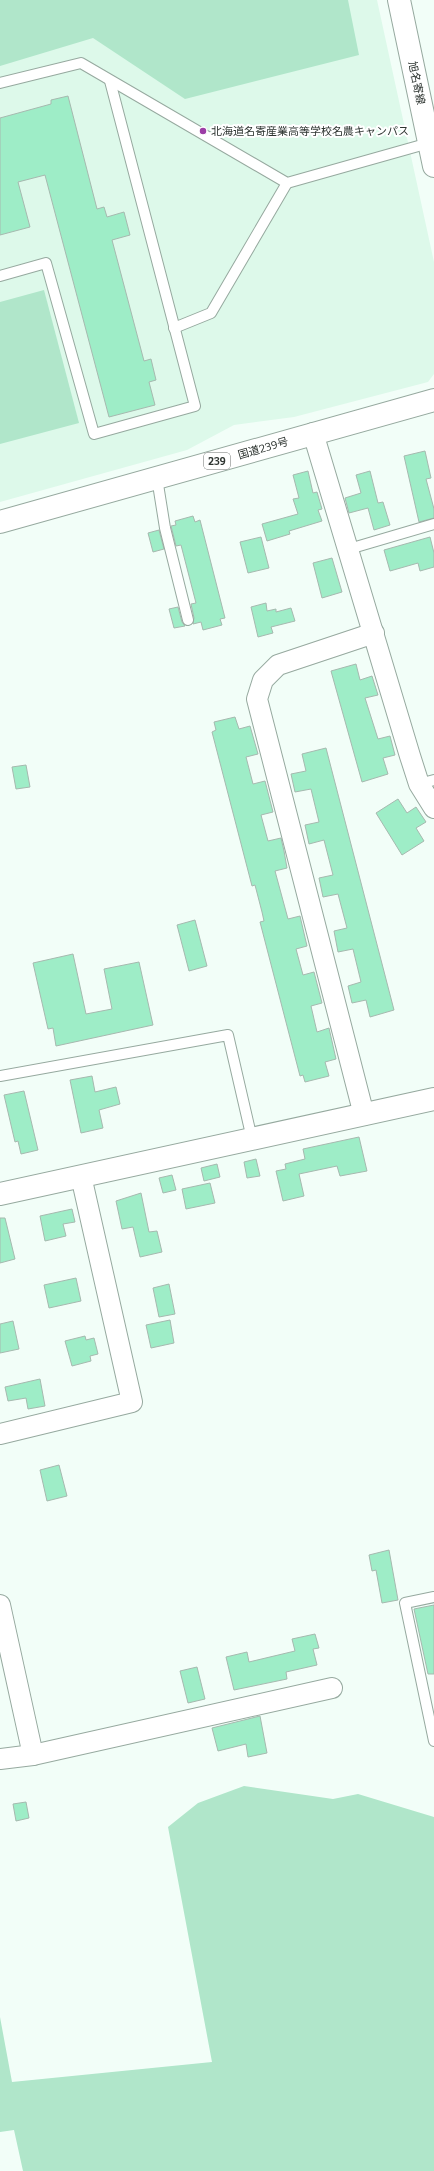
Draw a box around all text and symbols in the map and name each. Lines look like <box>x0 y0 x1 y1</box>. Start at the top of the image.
street label: 旭名寄線 <box>406 60 427 106</box>
place label: 北海道名寄産業高等学校名農キャンパス <box>211 125 409 138</box>
marker: 北海道名寄産業高等学校名農キャンパス <box>198 126 208 136</box>
street label: 国道239号 <box>236 435 290 462</box>
road number: 239 <box>204 453 230 469</box>

